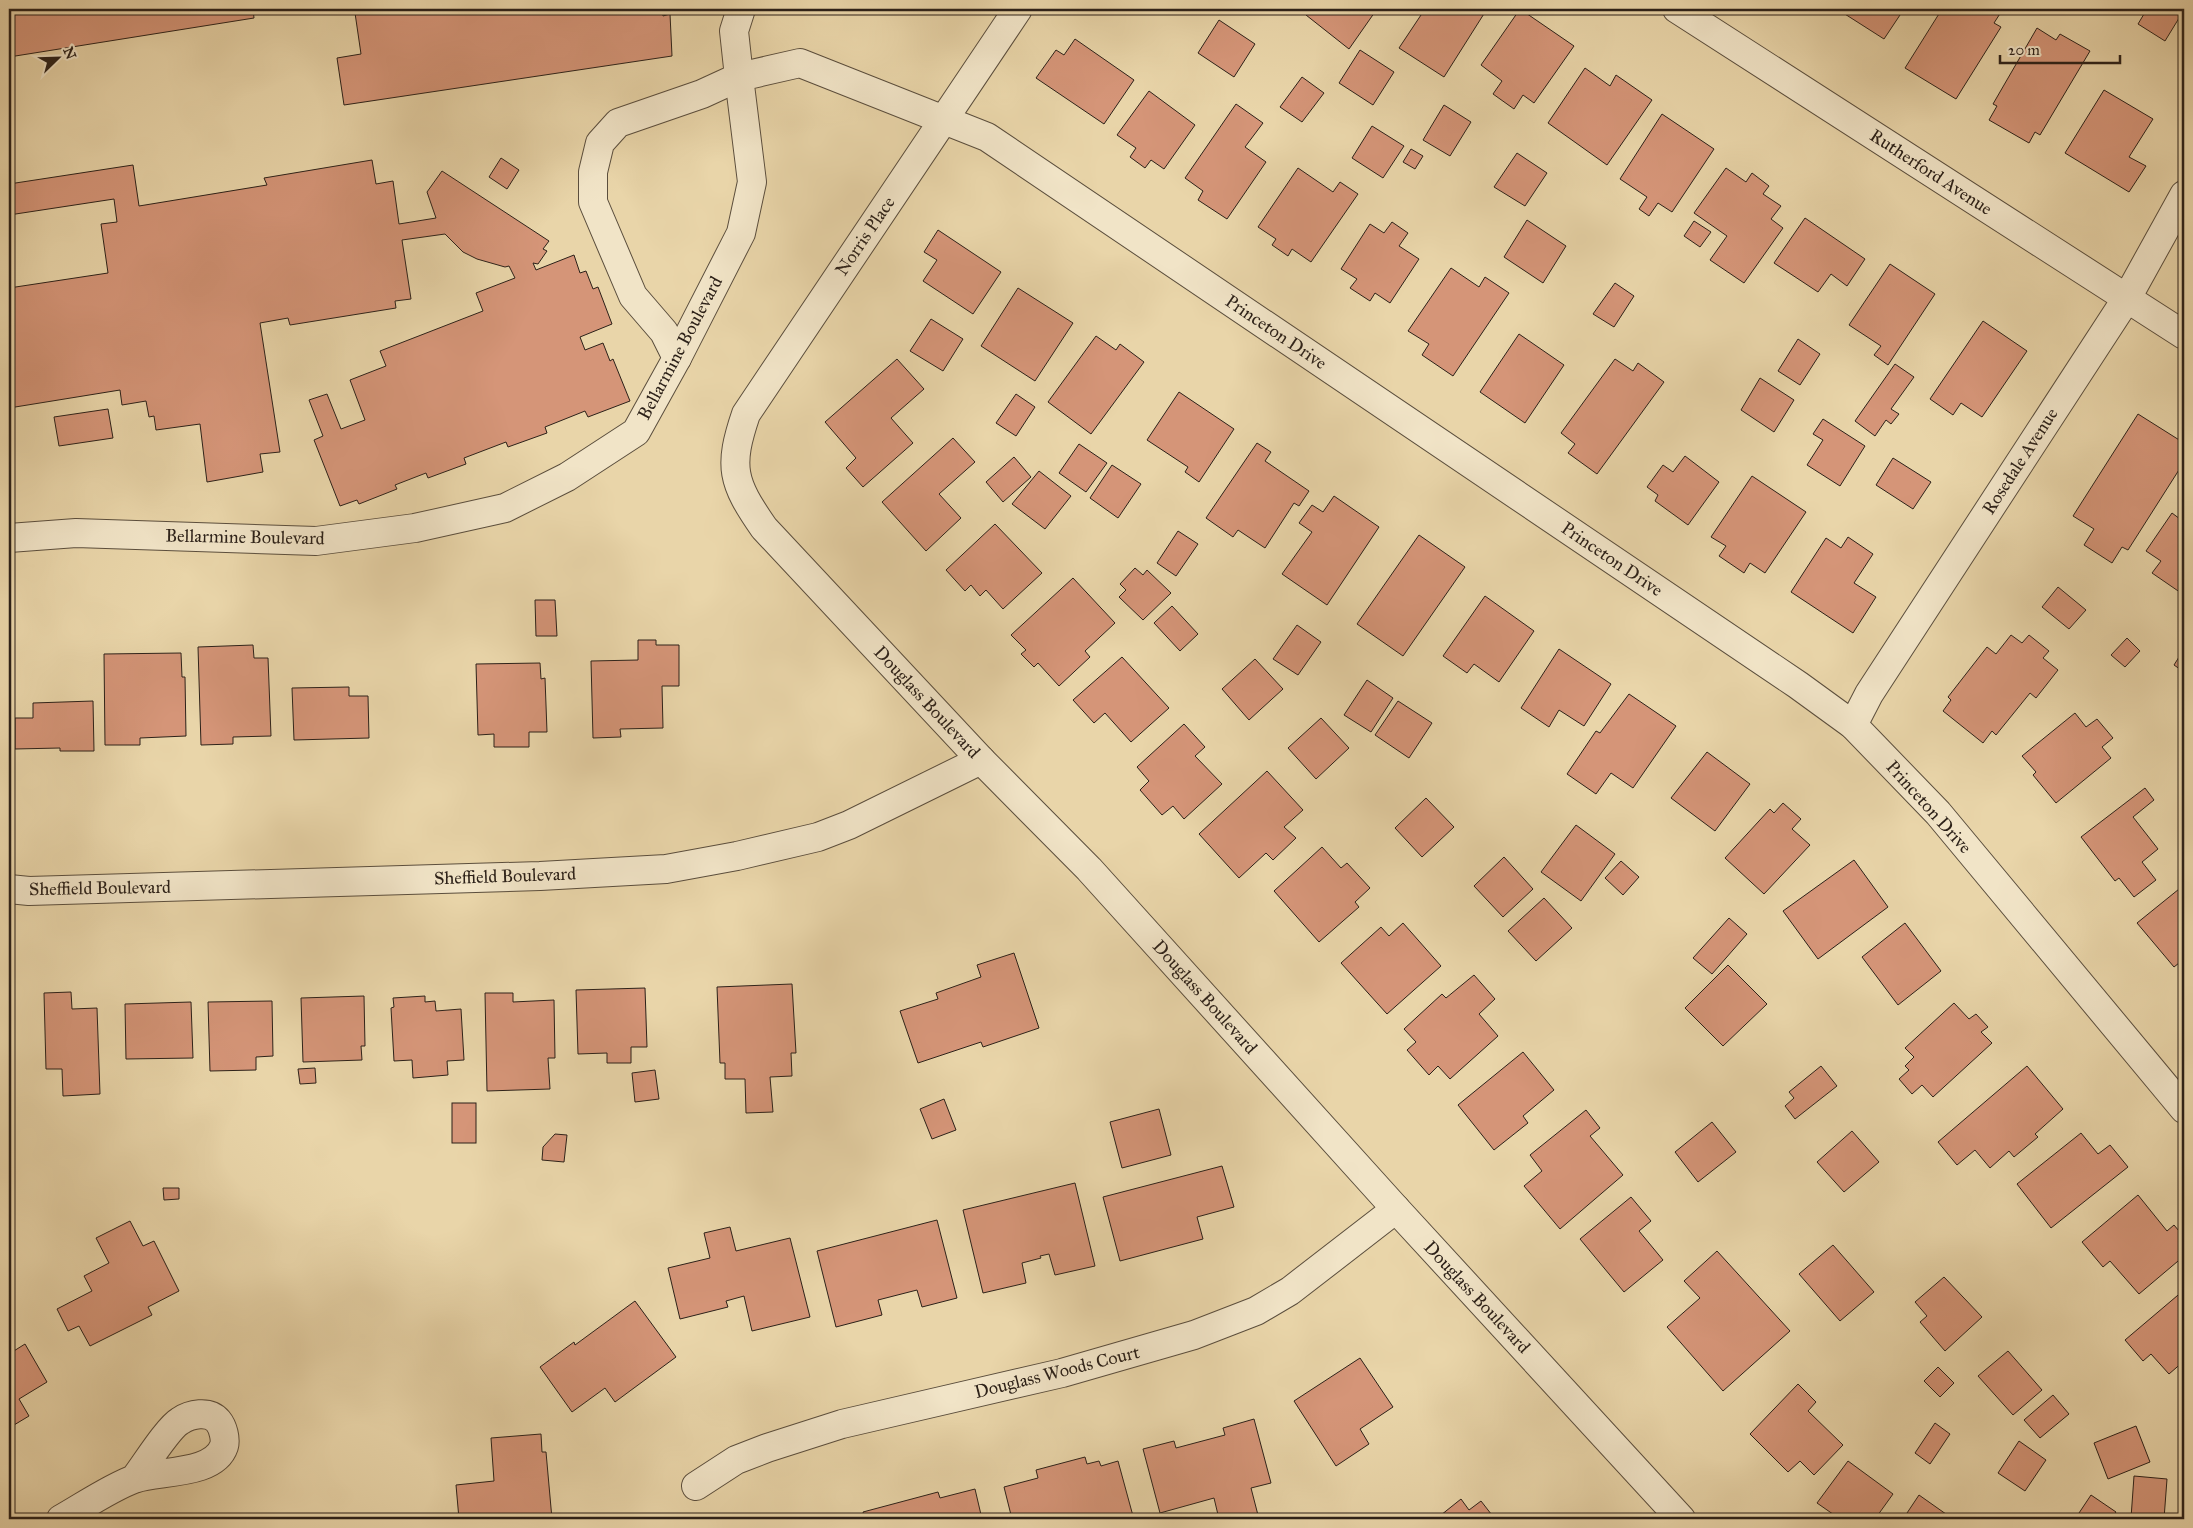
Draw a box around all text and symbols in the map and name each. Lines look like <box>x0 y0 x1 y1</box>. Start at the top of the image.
north arrow <box>32 32 82 82</box>
scale bar <box>2000 32 2120 64</box>
text: 20 m <box>2008 41 2040 59</box>
text: N <box>59 44 80 62</box>
street label: Rutherford Avenue <box>1866 124 1996 220</box>
street label: Norris Place <box>830 192 900 280</box>
street label: Bellarmine Boulevard <box>633 272 727 424</box>
street label: Princeton Drive <box>1221 290 1331 374</box>
street label: Rosedale Avenue <box>1977 404 2063 518</box>
street label: Princeton Drive <box>1557 517 1667 601</box>
street label: Bellarmine Boulevard <box>165 525 325 549</box>
street label: Douglass Boulevard <box>869 641 985 763</box>
street label: Princeton Drive <box>1881 756 1977 858</box>
street label: Sheffield Boulevard <box>434 863 576 889</box>
street label: Sheffield Boulevard <box>29 876 171 900</box>
street label: Douglass Boulevard <box>1147 935 1262 1059</box>
street label: Douglass Boulevard <box>1419 1236 1535 1358</box>
street label: Douglass Woods Court <box>972 1341 1143 1404</box>

